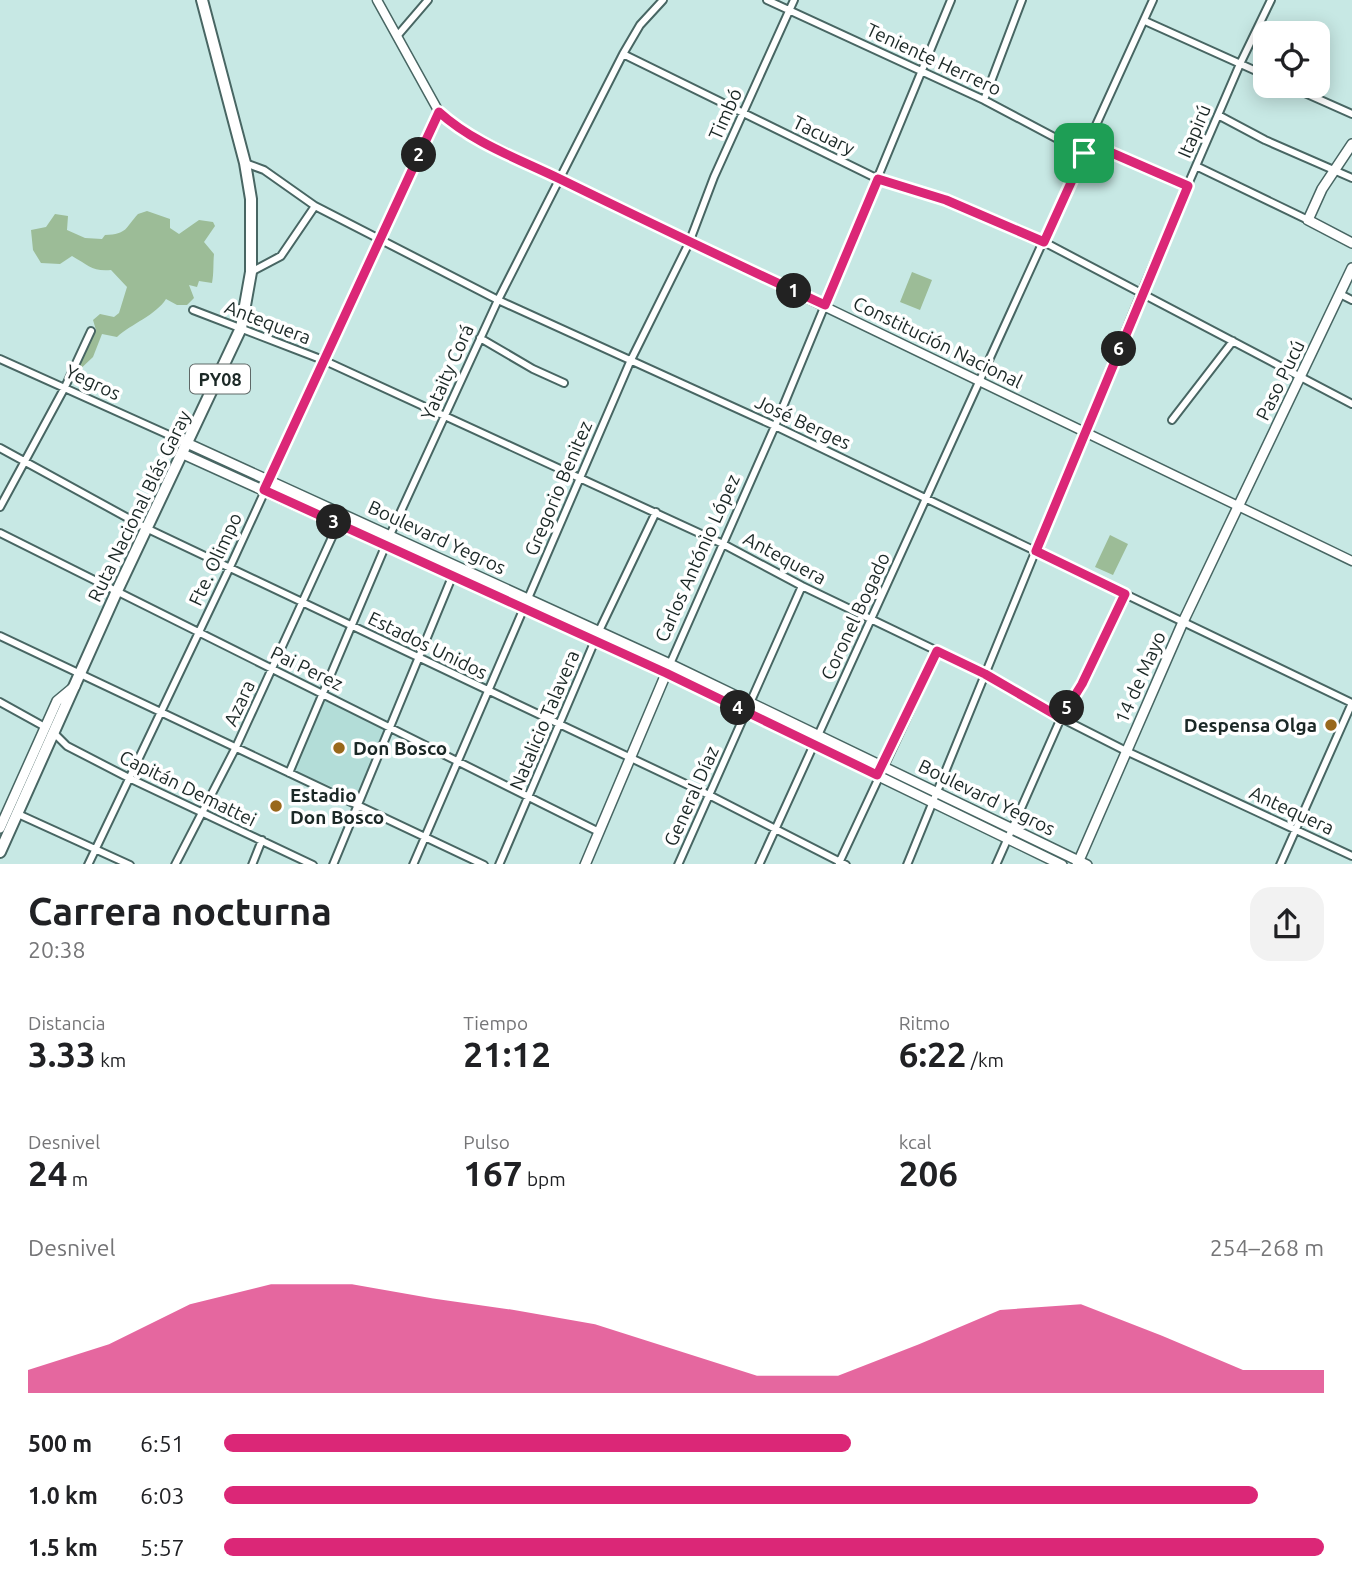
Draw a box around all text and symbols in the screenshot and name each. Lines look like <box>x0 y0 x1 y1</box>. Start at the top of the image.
street label: Teniente Herrero <box>863 18 1005 100</box>
map controls <box>1253 21 1330 98</box>
button: locate <box>1253 21 1330 98</box>
street label: Timbó <box>704 85 746 143</box>
street label: Itapirú <box>1173 101 1215 161</box>
street label: Tacuary <box>790 111 858 159</box>
pin <box>1054 123 1114 183</box>
icon: arrive <box>1065 134 1103 172</box>
pin: 2 <box>402 138 436 172</box>
text: 2 <box>413 143 424 165</box>
pin: 1 <box>776 274 812 308</box>
text: 1 <box>788 279 799 301</box>
street label: Constitución Nacional <box>850 291 1026 393</box>
street label: Antequera <box>222 296 314 348</box>
street label: Yataity Corá <box>416 321 478 423</box>
pin: 6 <box>1102 332 1136 366</box>
street label: Paso Pucú <box>1251 336 1309 424</box>
text: 6 <box>1113 337 1124 359</box>
street label: Yegros <box>62 360 124 404</box>
road number: PY08 <box>190 365 250 394</box>
street label: José Berges <box>752 390 854 454</box>
street label: Ruta Nacional Blás Garay <box>83 407 195 605</box>
street label: Gregorio Benitez <box>520 417 596 559</box>
street label: Carlos António López <box>650 471 744 645</box>
street label: Boulevard Yegros <box>365 495 509 579</box>
pin: 3 <box>316 504 352 540</box>
street label: Fte. Olimpo <box>184 509 246 609</box>
text: 3 <box>328 510 339 532</box>
street label: Antequera <box>740 527 830 589</box>
street label: Coronel Bogado <box>816 549 894 683</box>
street label: Estados Unidos <box>365 607 491 683</box>
street label: 14 de Mayo <box>1110 628 1170 726</box>
street label: Pai Perez <box>267 641 347 695</box>
street label: Natalicio Talavera <box>505 647 583 793</box>
street label: Azara <box>219 677 259 729</box>
pin: 4 <box>720 690 756 726</box>
pin: 5 <box>1050 690 1084 726</box>
text: 4 <box>732 696 743 718</box>
text: 5 <box>1061 696 1072 718</box>
place label: Despensa Olga <box>1184 714 1317 736</box>
marker: Despensa Olga <box>1323 717 1339 733</box>
place label: Don Bosco <box>353 737 447 759</box>
marker: Don Bosco <box>331 740 347 756</box>
street label: General Díaz <box>659 742 723 849</box>
street label: Capitán Demattei <box>116 745 260 831</box>
street label: Boulevard Yegros <box>915 754 1059 840</box>
street label: Antequera <box>1246 781 1338 839</box>
place label: Estadio Don Bosco <box>290 784 384 828</box>
marker: Estadio Don Bosco <box>268 798 284 814</box>
button: share <box>1250 887 1324 961</box>
text: Carrera nocturna <box>28 890 332 932</box>
text: 20:38 <box>28 937 86 962</box>
text: Distancia <box>28 1012 106 1034</box>
text: Tiempo <box>463 1012 528 1034</box>
text: Ritmo <box>899 1012 950 1034</box>
text: 3.33 <box>28 1034 96 1074</box>
text: 21:12 <box>463 1034 551 1074</box>
text: 6:22 <box>899 1034 967 1074</box>
text: km <box>96 1049 126 1071</box>
text: /km <box>967 1049 1004 1071</box>
text: Desnivel <box>28 1131 100 1153</box>
text: Pulso <box>463 1131 510 1153</box>
text: kcal <box>899 1131 931 1153</box>
text: 24 <box>28 1153 67 1193</box>
text: 167 <box>463 1153 523 1193</box>
text: 206 <box>899 1153 958 1193</box>
text: m <box>67 1168 88 1190</box>
text: bpm <box>523 1168 566 1190</box>
text: Desnivel <box>28 1235 116 1260</box>
text: 254–268 m <box>1210 1235 1324 1260</box>
text: 500 m <box>28 1431 92 1456</box>
text: 6:51 <box>140 1431 185 1456</box>
text: 1.0 km <box>28 1483 98 1508</box>
text: 6:03 <box>140 1483 185 1508</box>
text: 1.5 km <box>28 1535 98 1560</box>
text: 5:57 <box>140 1535 185 1560</box>

